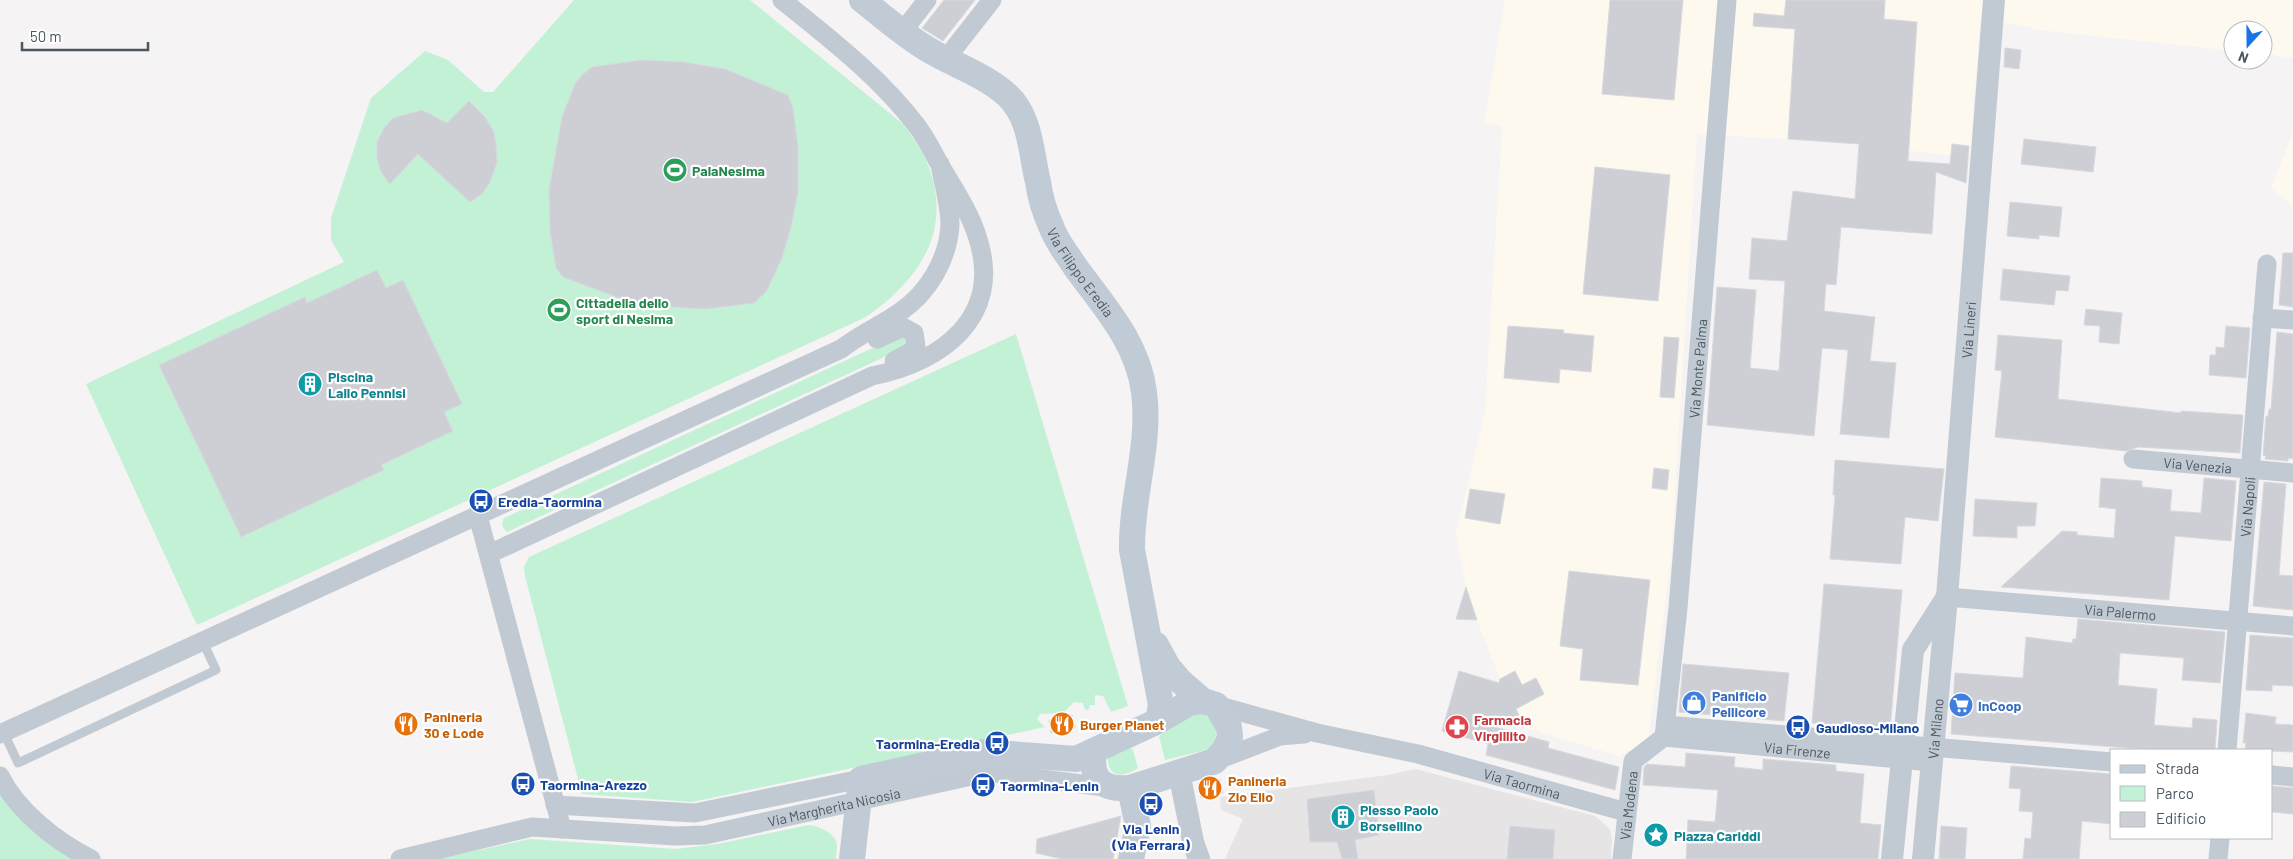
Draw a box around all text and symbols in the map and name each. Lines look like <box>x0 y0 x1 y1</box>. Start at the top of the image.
scale bar <box>22 20 149 52</box>
north arrow <box>2223 20 2273 70</box>
text: 50 m <box>30 27 62 45</box>
text: N <box>2236 48 2251 67</box>
sports icon: PalaNesima <box>662 157 688 183</box>
place label: PalaNesima <box>692 162 765 179</box>
street label: Via Filippo Eredia <box>1044 225 1118 320</box>
place label: Cittadella dello sport di Nesima <box>576 294 673 327</box>
sports icon: Cittadella dello sport di Nesima <box>546 297 572 323</box>
street label: Via Lineri <box>1957 301 1979 359</box>
street label: Via Monte Palma <box>1685 318 1710 419</box>
place label: Piscina Lallo Pennisi <box>328 368 406 401</box>
building icon: Piscina Lallo Pennisi <box>297 371 323 397</box>
street label: Via Venezia <box>2163 453 2233 476</box>
street label: Via Napoli <box>2236 476 2258 538</box>
bus stop icon: Eredia-Taormina <box>468 488 494 514</box>
place label: Eredia-Taormina <box>498 493 602 510</box>
street label: Via Palermo <box>2084 600 2157 623</box>
place label: Panificio Pellicore <box>1712 687 1767 720</box>
shop icon: Panificio Pellicore <box>1681 690 1707 716</box>
supermarket icon: InCoop <box>1948 692 1974 718</box>
street label: Via Milano <box>1924 697 1946 760</box>
place label: InCoop <box>1978 697 2021 714</box>
place label: Panineria 30 e Lode <box>424 708 485 741</box>
restaurant icon: Panineria 30 e Lode <box>393 711 419 737</box>
restaurant icon: Burger Planet <box>1049 711 1075 737</box>
place label: Farmacia Virgillito <box>1474 711 1531 744</box>
pharmacy icon: Farmacia Virgillito <box>1444 714 1470 740</box>
bus stop icon: Gaudioso-Milano <box>1785 714 1811 740</box>
place label: Burger Planet <box>1080 716 1164 733</box>
place label: Gaudioso-Milano <box>1816 719 1919 736</box>
bus stop icon: Taormina-Eredia <box>984 730 1010 756</box>
place label: Taormina-Eredia <box>876 735 980 752</box>
street label: Via Firenze <box>1763 738 1832 761</box>
legend <box>2110 749 2273 839</box>
text: Strada <box>2156 759 2199 777</box>
street label: Via Taormina <box>1482 764 1563 802</box>
street label: Via Modena <box>1616 770 1640 841</box>
bus stop icon: Taormina-Arezzo <box>510 771 536 797</box>
bus stop icon: Taormina-Lenin <box>970 772 996 798</box>
place label: Panineria Zio Elio <box>1228 772 1286 805</box>
restaurant icon: Panineria Zio Elio <box>1197 775 1223 801</box>
place label: Taormina-Arezzo <box>540 776 647 793</box>
place label: Taormina-Lenin <box>1000 777 1099 794</box>
street label: Via Margherita Nicosia <box>766 784 902 829</box>
text: Parco <box>2156 784 2194 802</box>
bus stop icon: Via Lenin (Via Ferrara) <box>1138 791 1164 817</box>
place label: Plesso Paolo Borsellino <box>1360 801 1439 834</box>
building icon: Plesso Paolo Borsellino <box>1330 804 1356 830</box>
text: Edificio <box>2156 809 2206 827</box>
place label: Via Lenin (Via Ferrara) <box>1111 820 1190 853</box>
place icon: Piazza Cariddi <box>1643 822 1669 848</box>
place label: Piazza Cariddi <box>1674 827 1761 844</box>

